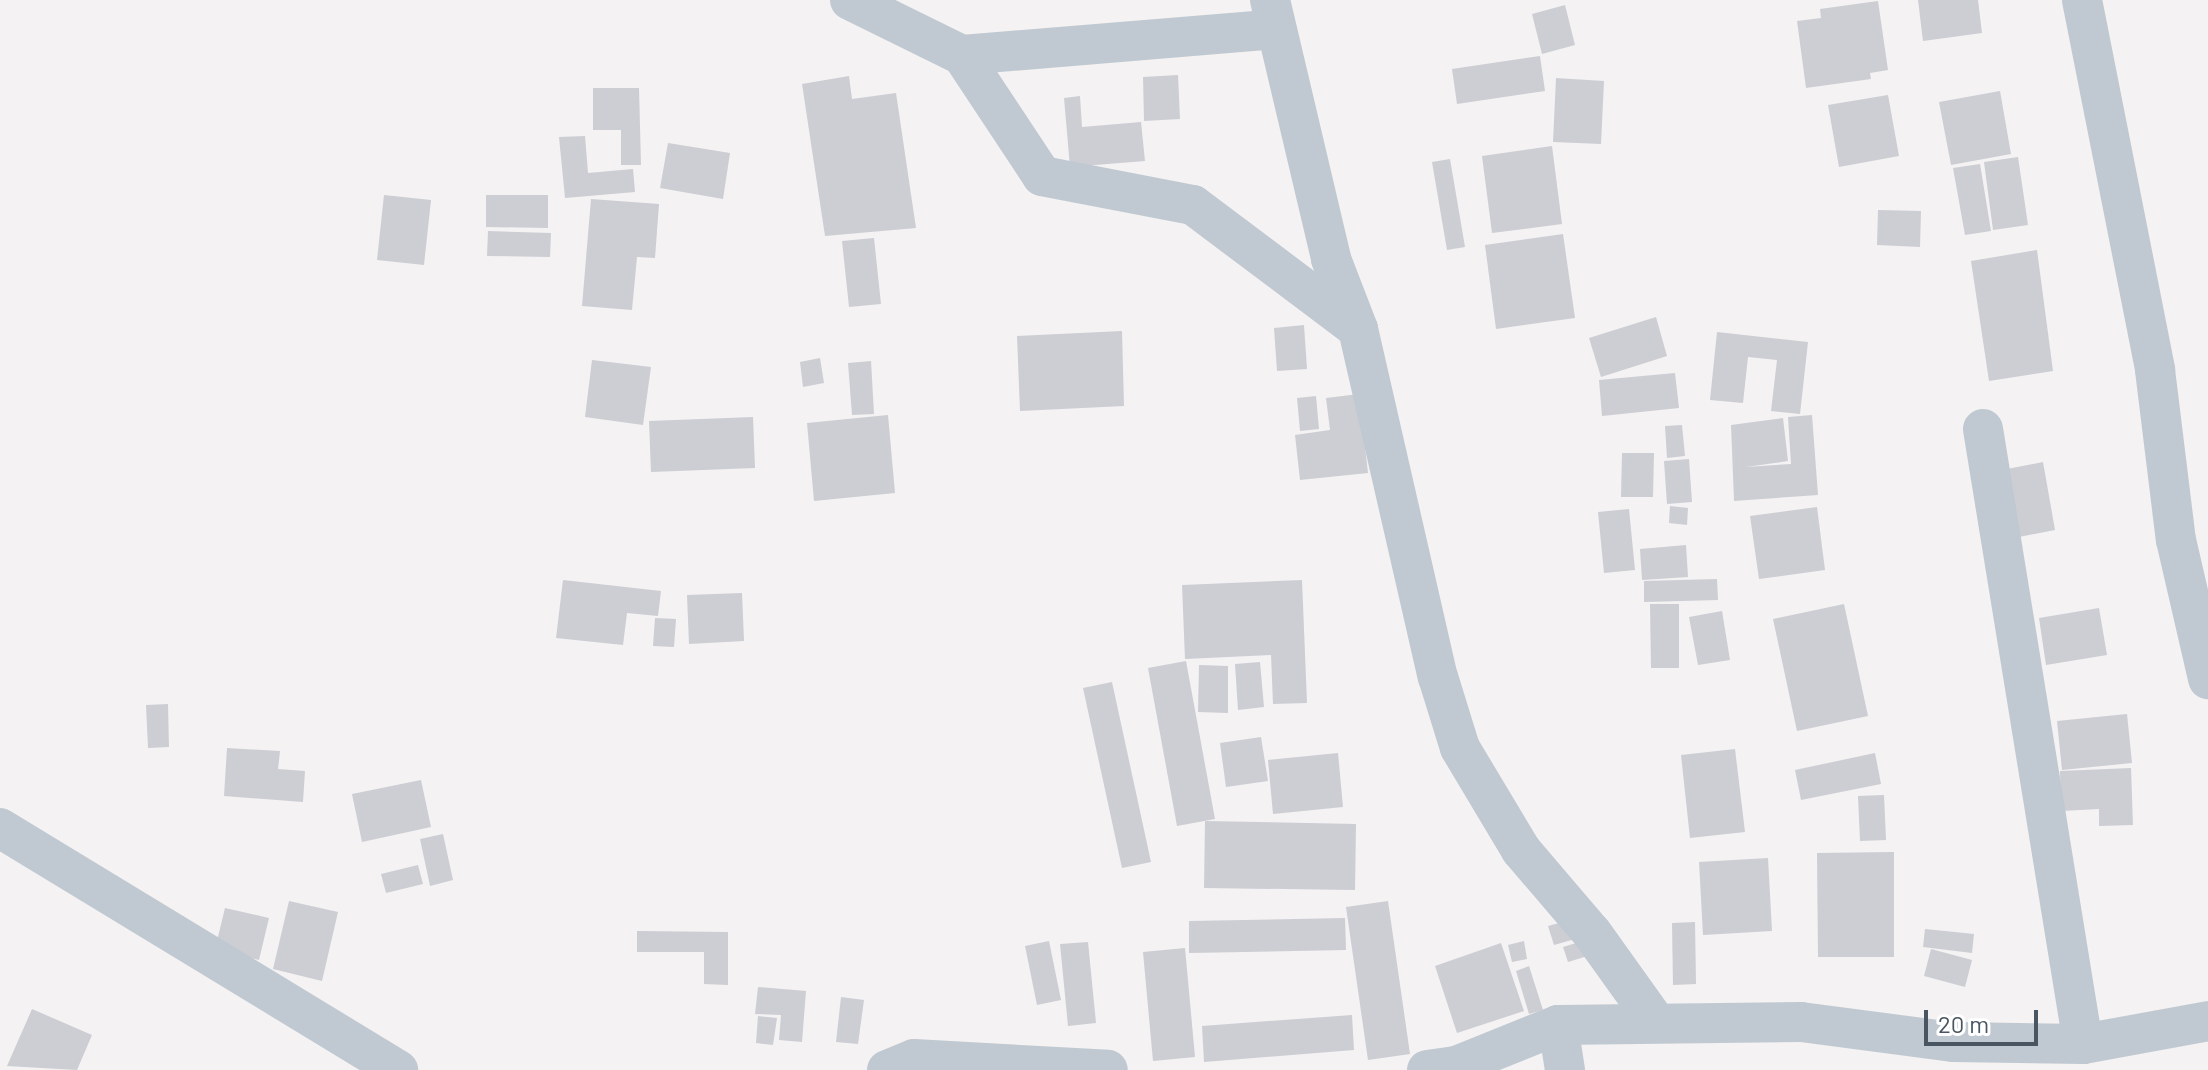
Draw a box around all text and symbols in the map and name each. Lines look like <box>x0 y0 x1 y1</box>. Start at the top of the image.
scale bar <box>1928 994 2042 1044</box>
text: 20 m <box>1938 1009 1989 1038</box>

